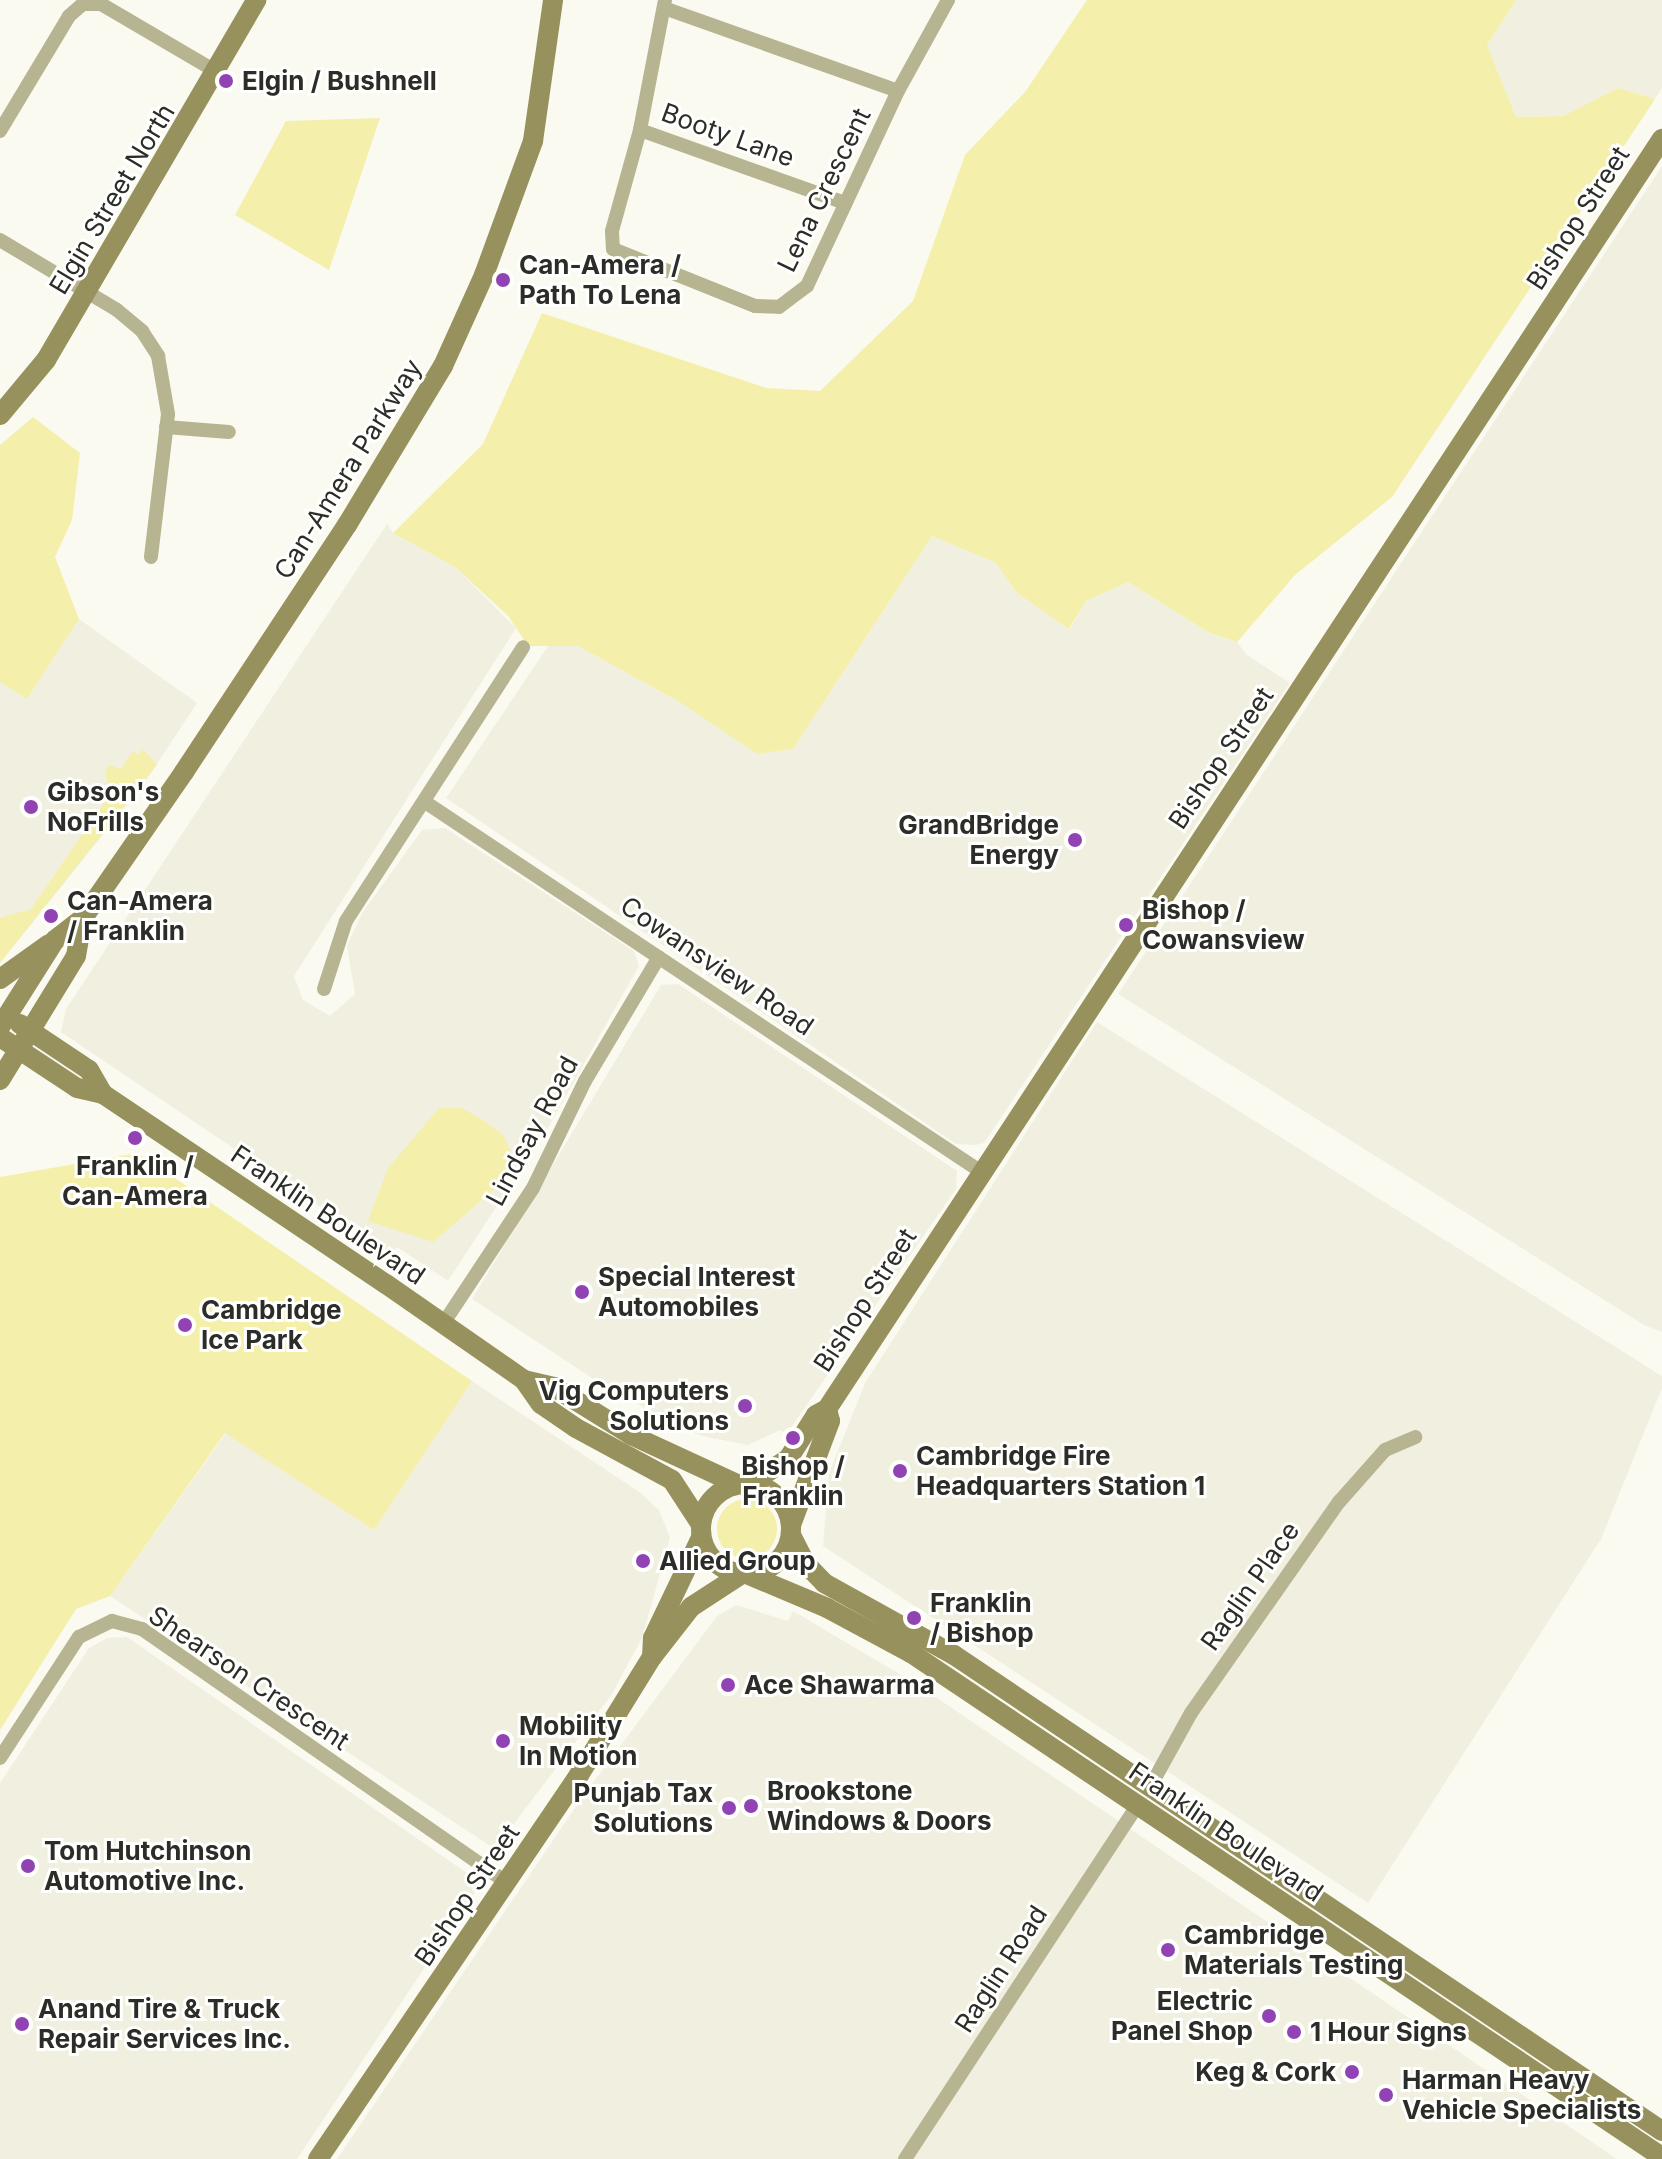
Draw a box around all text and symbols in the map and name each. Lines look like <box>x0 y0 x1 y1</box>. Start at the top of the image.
place label: Elgin / Bushnell <box>242 65 437 97</box>
marker: Elgin / Bushnell <box>217 72 235 90</box>
street label: Booty Lane <box>657 97 799 173</box>
street label: Elgin Street North <box>43 98 181 300</box>
street label: Lena Crescent <box>771 103 877 277</box>
street label: Bishop Street <box>1520 140 1636 296</box>
place label: Can-Amera / Path To Lena <box>519 249 681 310</box>
marker: Can-Amera / Path To Lena <box>494 271 512 289</box>
street label: Can-Amera Parkway <box>268 353 428 585</box>
street label: Bishop Street <box>1162 681 1280 835</box>
place label: Gibson's NoFrills <box>47 776 159 838</box>
marker: Gibson's NoFrills <box>22 798 40 816</box>
place label: GrandBridge Energy <box>898 809 1059 870</box>
marker: GrandBridge Energy <box>1066 831 1084 849</box>
place label: Can-Amera / Franklin <box>67 885 213 946</box>
street label: Cowansview Road <box>615 890 819 1042</box>
place label: Bishop / Cowansview <box>1142 894 1305 956</box>
marker: Can-Amera / Franklin <box>42 907 60 925</box>
marker: Bishop / Cowansview <box>1117 916 1135 934</box>
street label: Lindsay Road <box>480 1051 584 1211</box>
marker: Franklin / Can-Amera <box>126 1129 144 1147</box>
street label: Franklin Boulevard <box>225 1139 431 1291</box>
place label: Franklin / Can-Amera <box>62 1150 208 1212</box>
street label: Bishop Street <box>807 1222 923 1378</box>
place label: Special Interest Automobiles <box>598 1261 795 1322</box>
marker: Special Interest Automobiles <box>573 1283 591 1301</box>
place label: Cambridge Ice Park <box>201 1294 342 1356</box>
marker: Cambridge Ice Park <box>176 1316 194 1334</box>
place label: Vig Computers Solutions <box>539 1375 729 1436</box>
marker: Vig Computers Solutions <box>736 1397 754 1415</box>
marker: Bishop / Franklin <box>784 1429 802 1447</box>
place label: Cambridge Fire Headquarters Station 1 <box>916 1440 1205 1502</box>
place label: Bishop / Franklin <box>741 1450 845 1512</box>
marker: Cambridge Fire Headquarters Station 1 <box>891 1462 909 1480</box>
street label: Raglin Place <box>1194 1516 1306 1656</box>
place label: Allied Group <box>659 1545 816 1577</box>
marker: Allied Group <box>634 1552 652 1570</box>
place label: Franklin / Bishop <box>930 1587 1034 1648</box>
street label: Shearson Crescent <box>143 1599 355 1757</box>
marker: Franklin / Bishop <box>905 1609 923 1627</box>
place label: Ace Shawarma <box>744 1669 935 1701</box>
marker: Ace Shawarma <box>719 1676 737 1694</box>
place label: Mobility In Motion <box>519 1710 638 1772</box>
marker: Mobility In Motion <box>494 1732 512 1750</box>
street label: Franklin Boulevard <box>1123 1756 1329 1908</box>
place label: Brookstone Windows & Doors <box>767 1775 991 1836</box>
place label: Punjab Tax Solutions <box>573 1777 713 1838</box>
marker: Brookstone Windows & Doors <box>742 1797 760 1815</box>
marker: Punjab Tax Solutions <box>720 1799 738 1817</box>
street label: Bishop Street <box>408 1818 526 1972</box>
place label: Tom Hutchinson Automotive Inc. <box>44 1835 251 1896</box>
marker: Tom Hutchinson Automotive Inc. <box>19 1857 37 1875</box>
street label: Raglin Road <box>948 1900 1054 2038</box>
place label: Cambridge Materials Testing <box>1184 1919 1403 1980</box>
marker: Cambridge Materials Testing <box>1159 1941 1177 1959</box>
place label: Electric Panel Shop <box>1111 1985 1253 2046</box>
place label: Anand Tire & Truck Repair Services Inc. <box>38 1993 291 2054</box>
marker: Electric Panel Shop <box>1260 2007 1278 2025</box>
marker: Anand Tire & Truck Repair Services Inc. <box>13 2015 31 2033</box>
place label: 1 Hour Signs <box>1310 2016 1467 2048</box>
marker: 1 Hour Signs <box>1285 2023 1303 2041</box>
place label: Keg & Cork <box>1195 2056 1336 2088</box>
marker: Keg & Cork <box>1343 2063 1361 2081</box>
place label: Harman Heavy Vehicle Specialists <box>1402 2064 1641 2126</box>
marker: Harman Heavy Vehicle Specialists <box>1377 2086 1395 2104</box>

